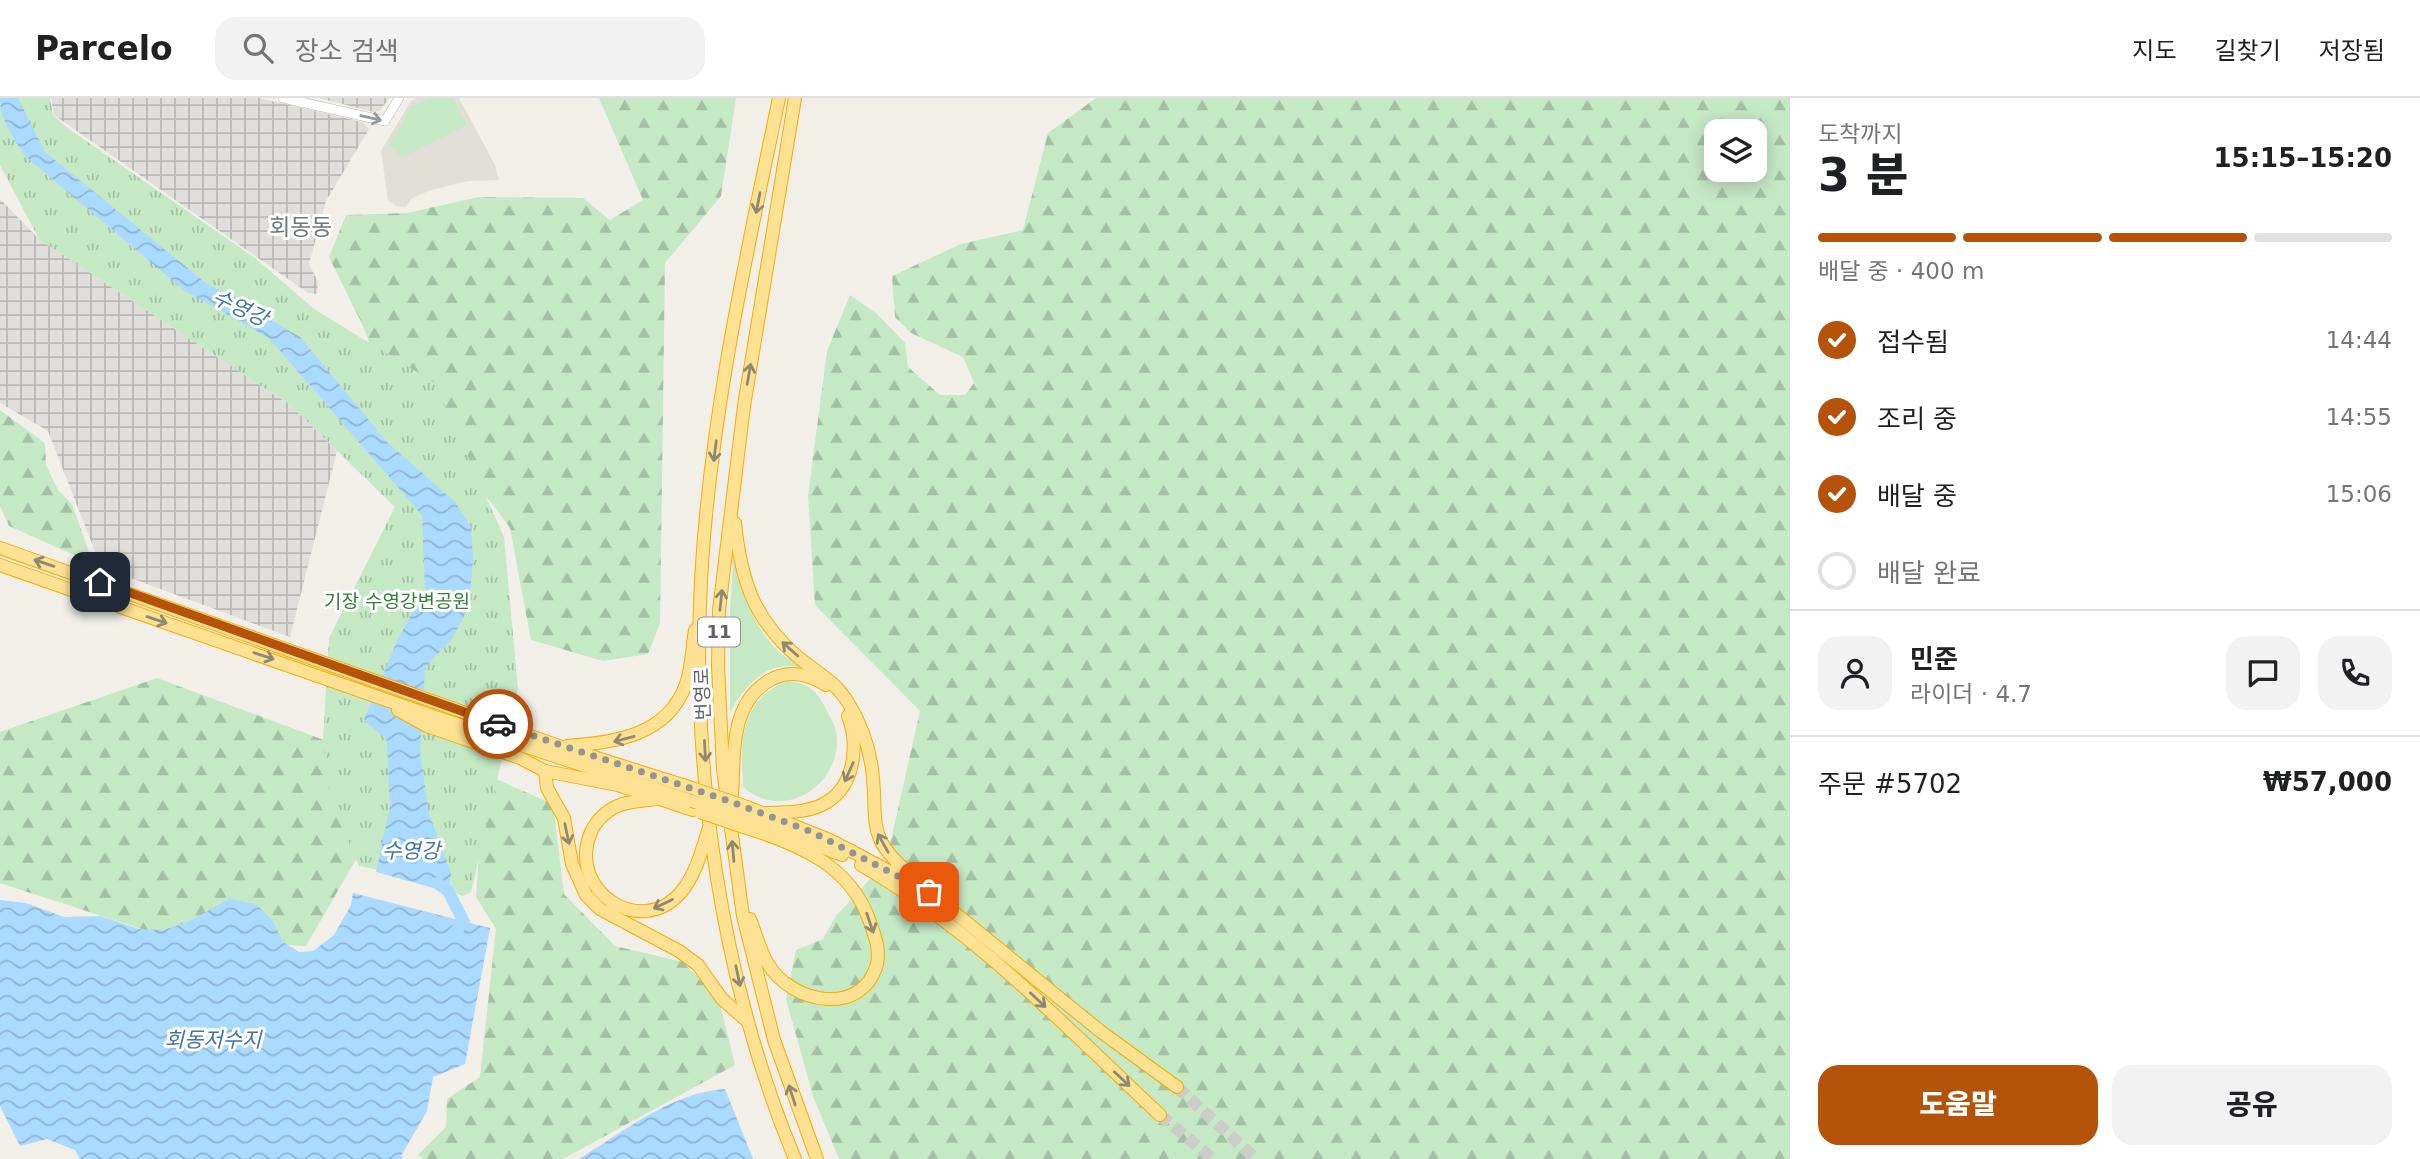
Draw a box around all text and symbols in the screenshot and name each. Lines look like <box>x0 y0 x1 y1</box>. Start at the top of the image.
search box <box>215 17 705 80</box>
text: Parcelo <box>35 29 173 68</box>
icon: search <box>239 29 277 67</box>
text: 장소 검색 <box>295 36 399 66</box>
text: 지도 <box>2132 37 2177 65</box>
text: 길찾기 <box>2215 37 2281 65</box>
text: 저장됨 <box>2319 37 2385 65</box>
one-way arrow <box>359 112 382 125</box>
map controls <box>1704 119 1767 182</box>
button: layers <box>1704 119 1767 182</box>
text: 도착까지 <box>1818 121 1903 147</box>
text: 15:15–15:20 <box>2213 143 2392 173</box>
text: 3 분 <box>1818 148 1908 202</box>
one-way arrow <box>751 191 764 214</box>
district label: 회동동 <box>269 214 333 240</box>
text: 배달 중 · 400 m <box>1818 258 1984 284</box>
water label: 수영강 <box>209 285 274 332</box>
icon: check <box>1818 321 1856 359</box>
text: 접수됨 <box>1877 327 1949 357</box>
text: 14:44 <box>2326 327 2392 353</box>
one-way arrow <box>743 363 756 386</box>
icon: check <box>1818 398 1856 436</box>
text: 조리 중 <box>1877 404 1957 434</box>
text: 14:55 <box>2326 404 2392 430</box>
one-way arrow <box>708 439 721 462</box>
icon: check <box>1818 475 1856 513</box>
text: 배달 중 <box>1877 481 1957 511</box>
text: 15:06 <box>2326 481 2392 507</box>
pin <box>70 552 130 612</box>
one-way arrow <box>33 556 55 569</box>
text: 배달 완료 <box>1877 558 1981 588</box>
icon: home <box>81 563 119 601</box>
one-way arrow <box>714 589 727 612</box>
park label: 기장 수영강변공원 <box>324 590 470 612</box>
one-way arrow <box>146 615 168 627</box>
road number: 11 <box>698 618 740 646</box>
button: person <box>1818 636 1892 710</box>
button: chat <box>2226 636 2300 710</box>
button: phone <box>2318 636 2392 710</box>
one-way arrow <box>781 641 799 657</box>
text: 민준 <box>1910 644 1958 674</box>
one-way arrow <box>253 650 275 663</box>
street label: 번영로 <box>690 667 714 721</box>
text: 라이더 · 4.7 <box>1910 681 2032 707</box>
courier <box>463 689 533 759</box>
icon: car <box>479 705 517 743</box>
one-way arrow <box>613 733 635 746</box>
one-way arrow <box>698 739 711 762</box>
one-way arrow <box>842 761 855 782</box>
text: ₩57,000 <box>2263 767 2392 797</box>
text: 주문 #5702 <box>1818 769 1962 799</box>
one-way arrow <box>561 822 575 845</box>
one-way arrow <box>876 833 890 853</box>
water label: 수영강 <box>382 839 443 863</box>
one-way arrow <box>726 840 739 863</box>
pin <box>899 862 959 922</box>
icon: bag <box>910 873 948 911</box>
one-way arrow <box>653 897 674 911</box>
one-way arrow <box>864 912 877 934</box>
one-way arrow <box>731 964 745 987</box>
one-way arrow <box>1029 992 1046 1009</box>
water label: 회동저수지 <box>165 1028 263 1052</box>
button: 도움말 <box>1818 1065 2098 1145</box>
button: 공유 <box>2112 1065 2392 1145</box>
one-way arrow <box>1113 1071 1130 1088</box>
one-way arrow <box>785 1085 797 1107</box>

